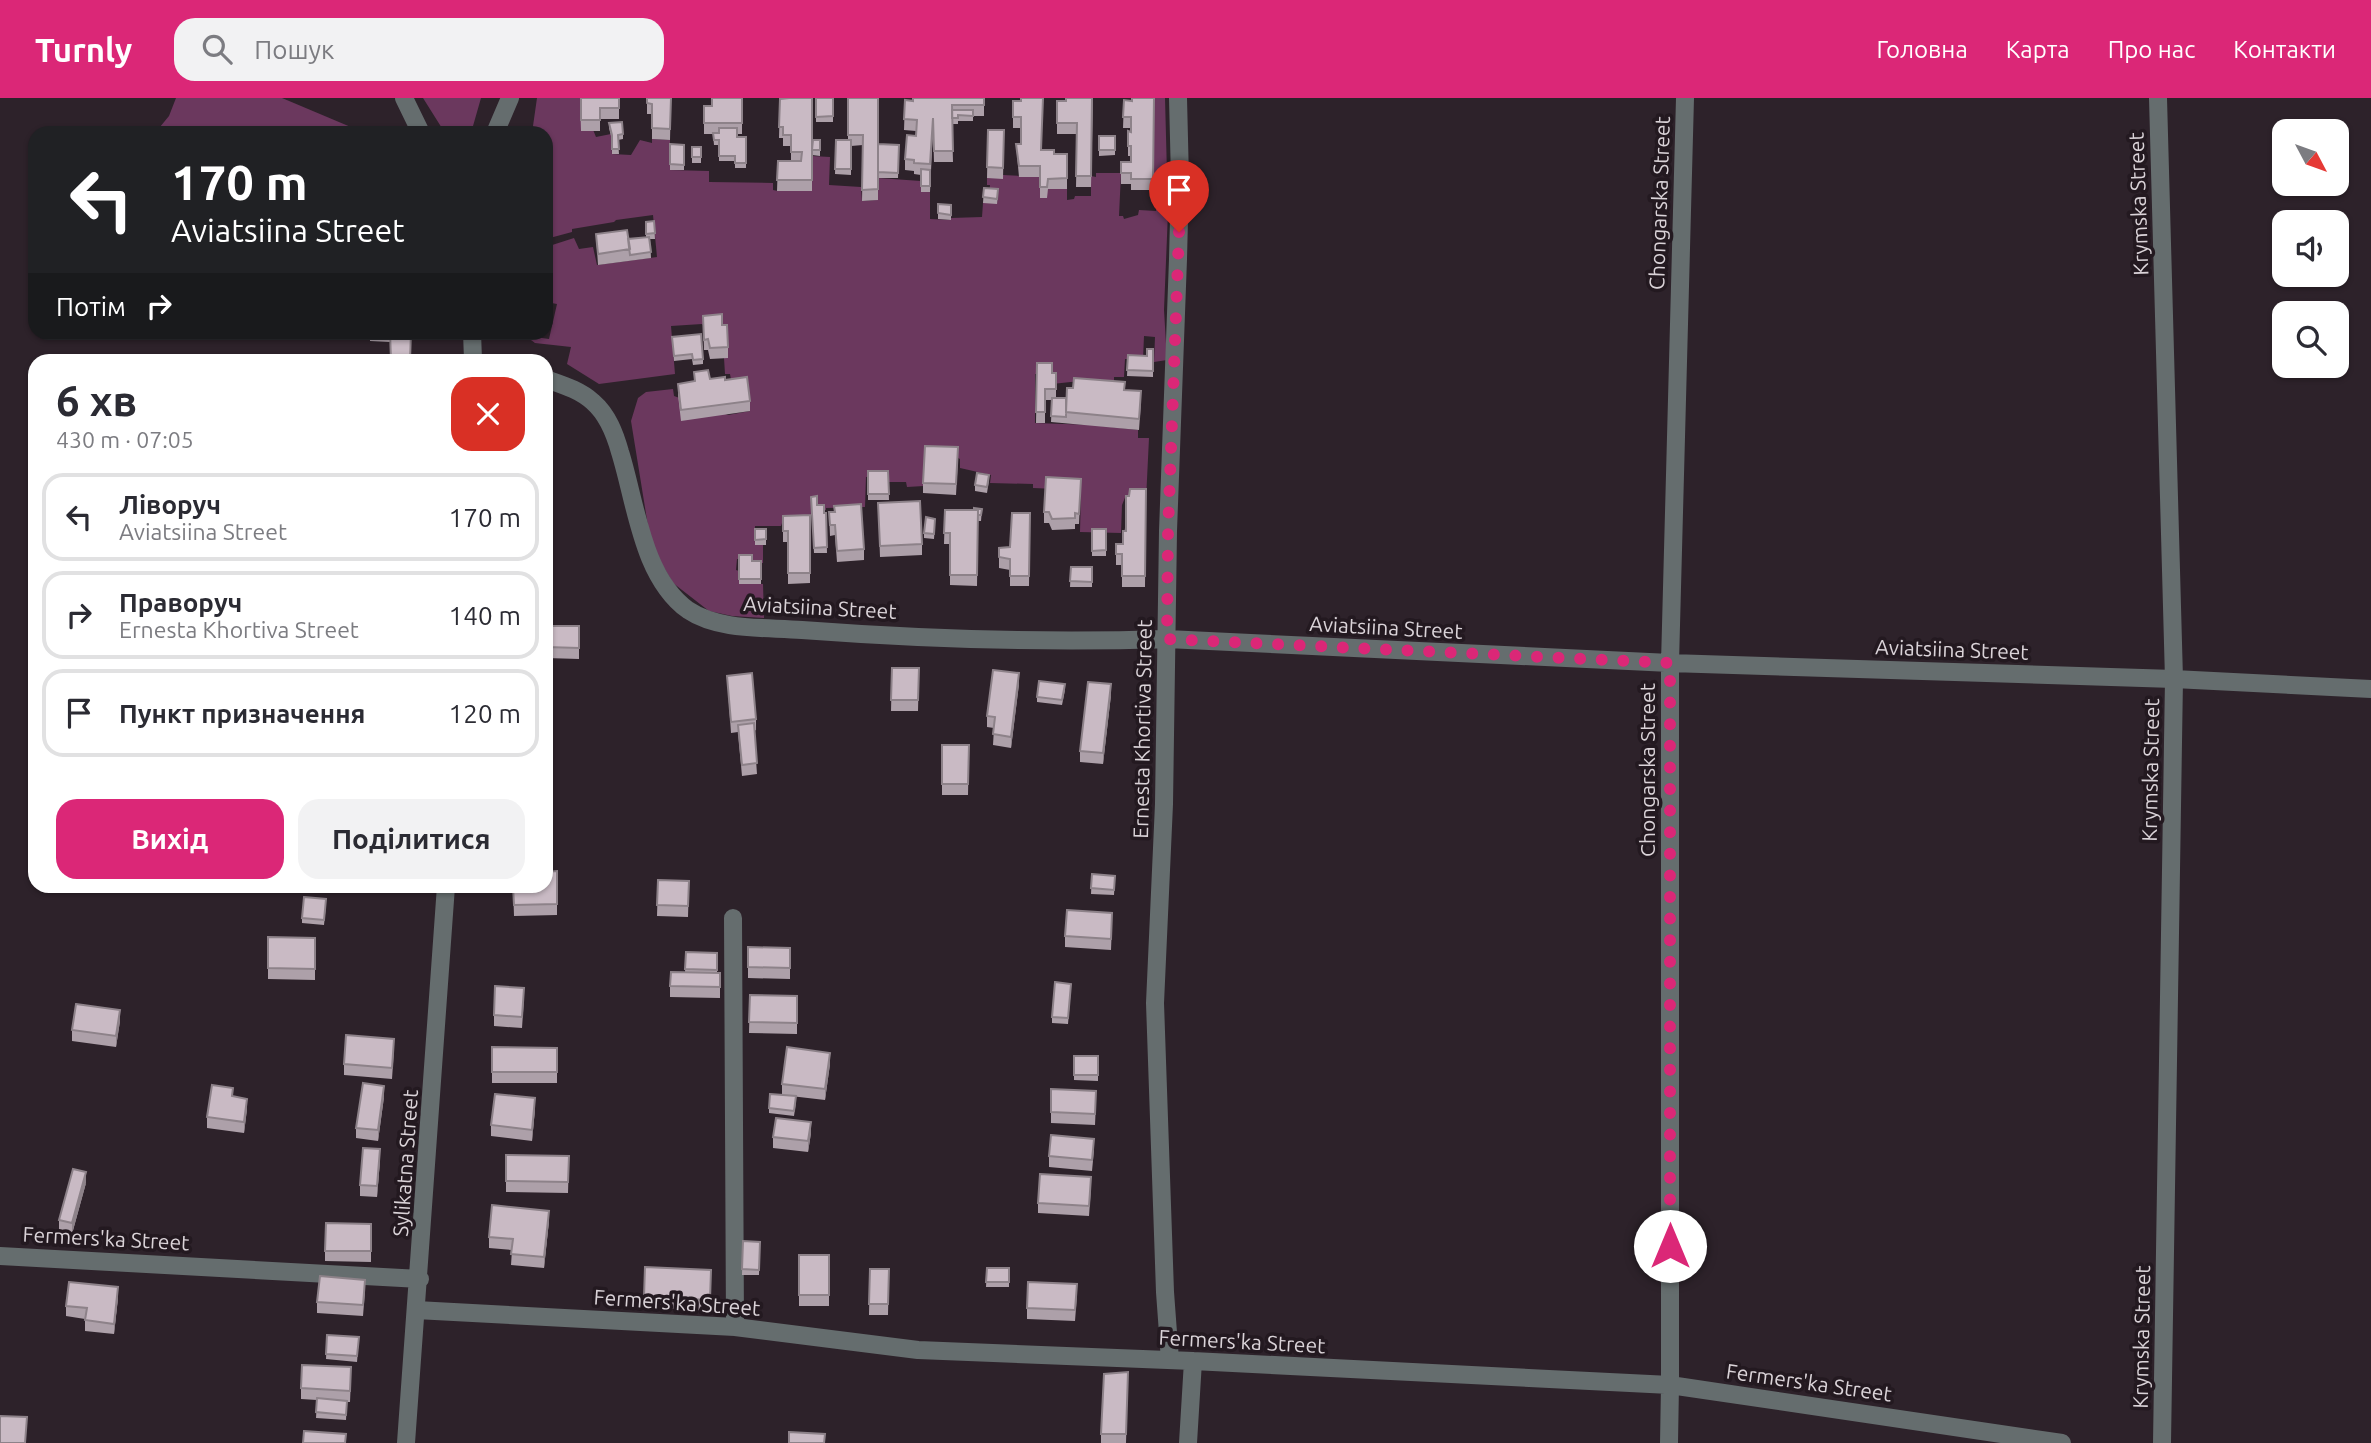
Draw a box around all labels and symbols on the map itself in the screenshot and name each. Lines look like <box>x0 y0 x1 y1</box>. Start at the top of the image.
street label: Chongarska Street <box>1644 116 1674 290</box>
north arrow <box>2272 119 2348 196</box>
street label: Krymska Street <box>2124 132 2152 276</box>
pin <box>1149 160 1209 232</box>
street label: Aviatsiina Street <box>743 591 897 623</box>
street label: Aviatsiina Street <box>1309 611 1463 643</box>
street label: Ernesta Khortiva Street <box>1128 619 1156 839</box>
street label: Aviatsiina Street <box>1875 634 2029 664</box>
street label: Chongarska Street <box>1635 683 1659 857</box>
street label: Krymska Street <box>2137 698 2163 842</box>
street label: Sylikatna Street <box>388 1089 422 1237</box>
position arrow <box>1633 1209 1707 1283</box>
street label: Fermers'ka Street <box>22 1222 190 1254</box>
street label: Krymska Street <box>2128 1265 2154 1409</box>
street label: Fermers'ka Street <box>593 1284 761 1320</box>
street label: Fermers'ka Street <box>1158 1325 1326 1357</box>
street label: Fermers'ka Street <box>1725 1358 1893 1406</box>

